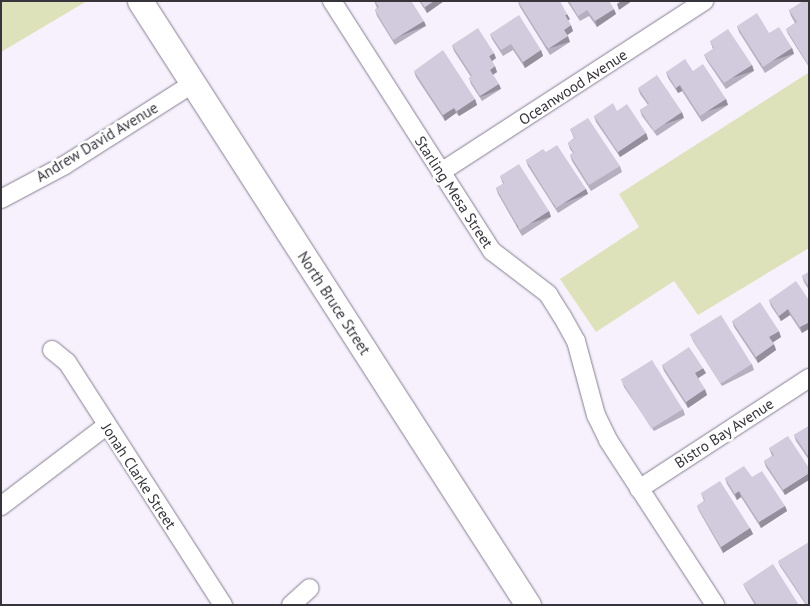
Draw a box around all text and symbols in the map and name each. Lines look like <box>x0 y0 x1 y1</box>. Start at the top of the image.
street label: Oceanwood Avenue <box>515 45 631 129</box>
street label: Andrew David Avenue <box>32 98 162 186</box>
street label: Starling Mesa Street <box>411 133 497 251</box>
street label: North Bruce Street <box>294 248 374 358</box>
street label: Bistro Bay Avenue <box>671 394 777 472</box>
street label: Jonah Clarke Street <box>98 420 180 532</box>

